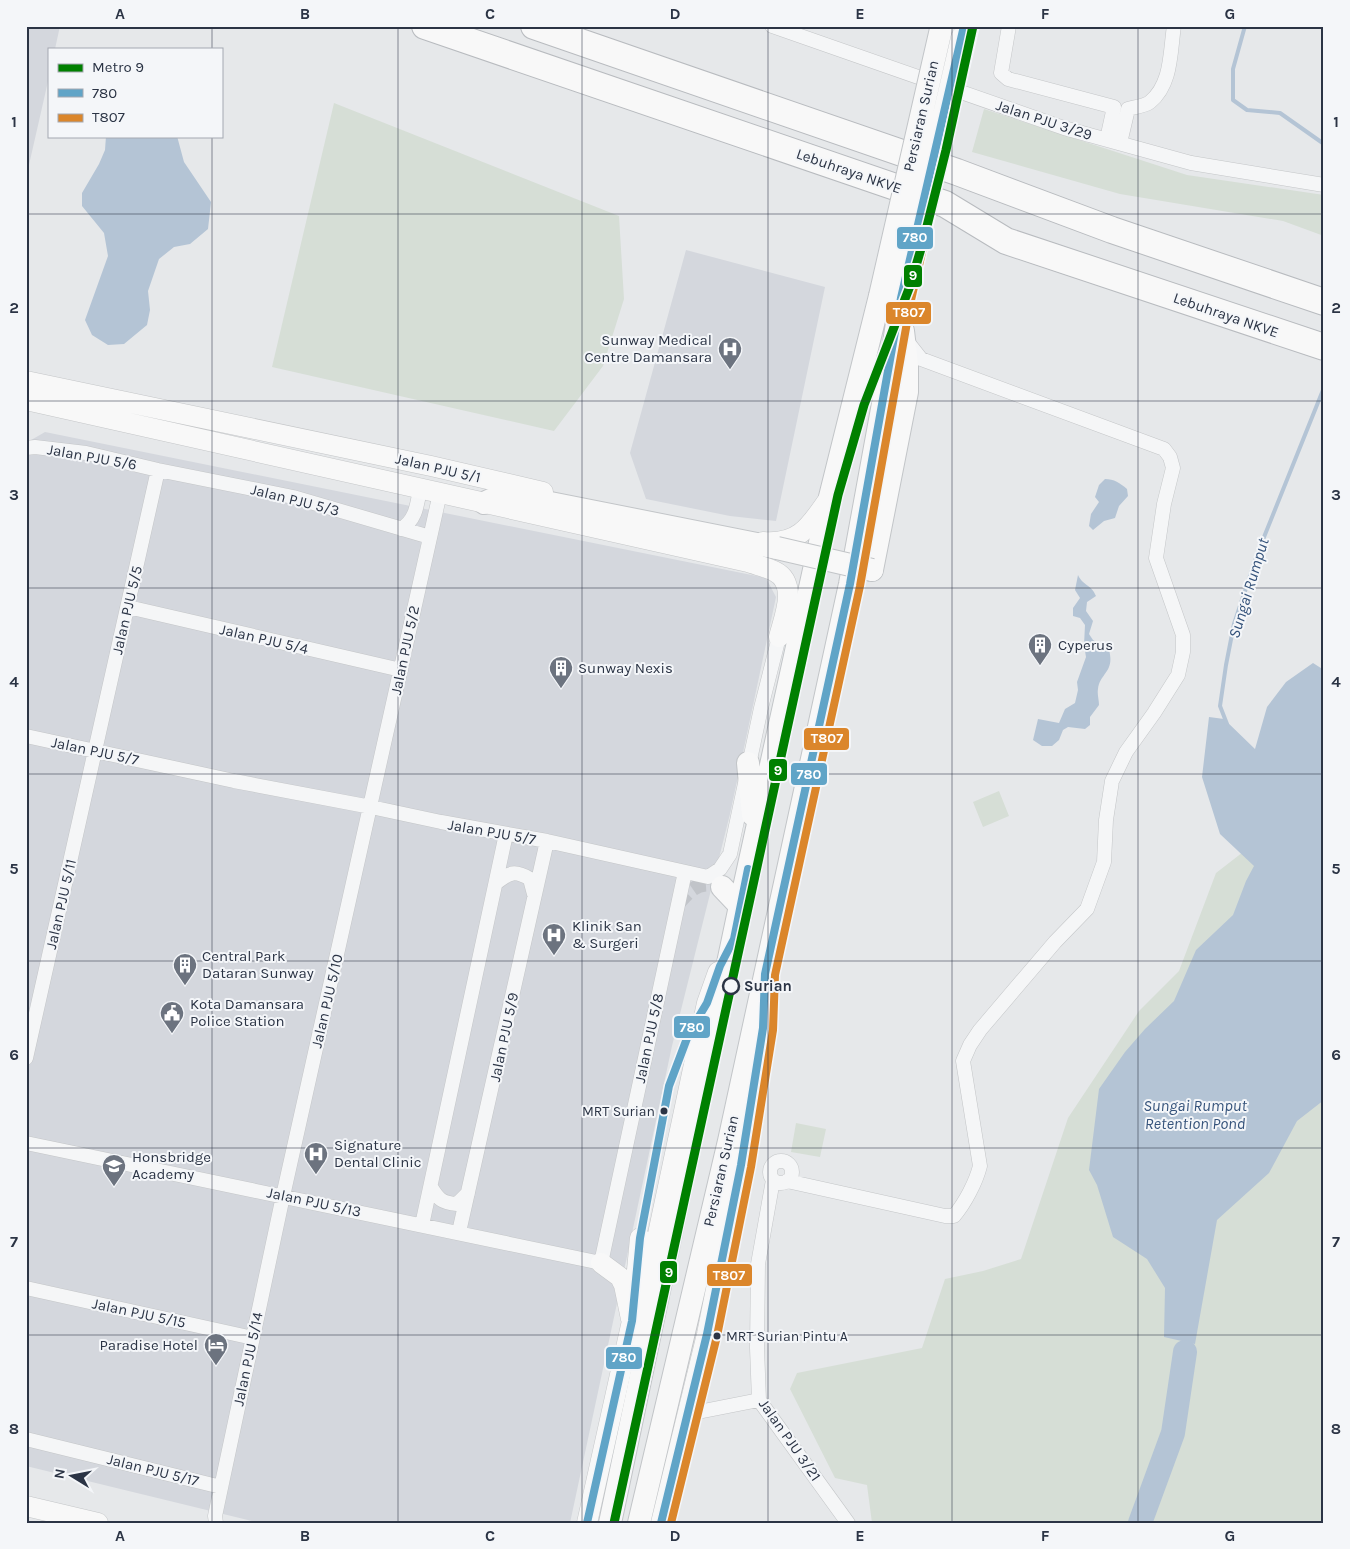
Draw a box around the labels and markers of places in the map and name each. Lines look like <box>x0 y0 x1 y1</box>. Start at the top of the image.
place label: Sunway Medical Centre Damansara <box>584 331 712 366</box>
hospital icon: Sunway Medical Centre Damansara <box>717 336 743 370</box>
building icon: Cyperus <box>1027 632 1053 666</box>
place label: Cyperus <box>1058 636 1113 654</box>
building icon: Sunway Nexis <box>548 655 574 689</box>
place label: Sunway Nexis <box>578 659 673 677</box>
place label: Klinik San & Surgeri <box>572 917 642 952</box>
hospital icon: Klinik San & Surgeri <box>541 922 567 956</box>
place label: Central Park Dataran Sunway <box>202 947 314 982</box>
building icon: Central Park Dataran Sunway <box>172 952 198 986</box>
marker: Surian <box>722 977 740 995</box>
place label: Surian <box>744 977 792 995</box>
place label: Kota Damansara Police Station <box>190 995 304 1030</box>
public building icon: Kota Damansara Police Station <box>159 1000 185 1034</box>
place label: MRT Surian <box>582 1103 655 1120</box>
marker: MRT Surian <box>659 1106 669 1116</box>
place label: Signature Dental Clinic <box>334 1136 421 1171</box>
hospital icon: Signature Dental Clinic <box>303 1141 329 1175</box>
place label: Honsbridge Academy <box>132 1148 211 1183</box>
school or university icon: Honsbridge Academy <box>101 1153 127 1187</box>
place label: MRT Surian Pintu A <box>726 1328 848 1345</box>
marker: MRT Surian Pintu A <box>712 1331 722 1341</box>
hotel icon: Paradise Hotel <box>203 1332 229 1366</box>
place label: Paradise Hotel <box>99 1336 198 1354</box>

